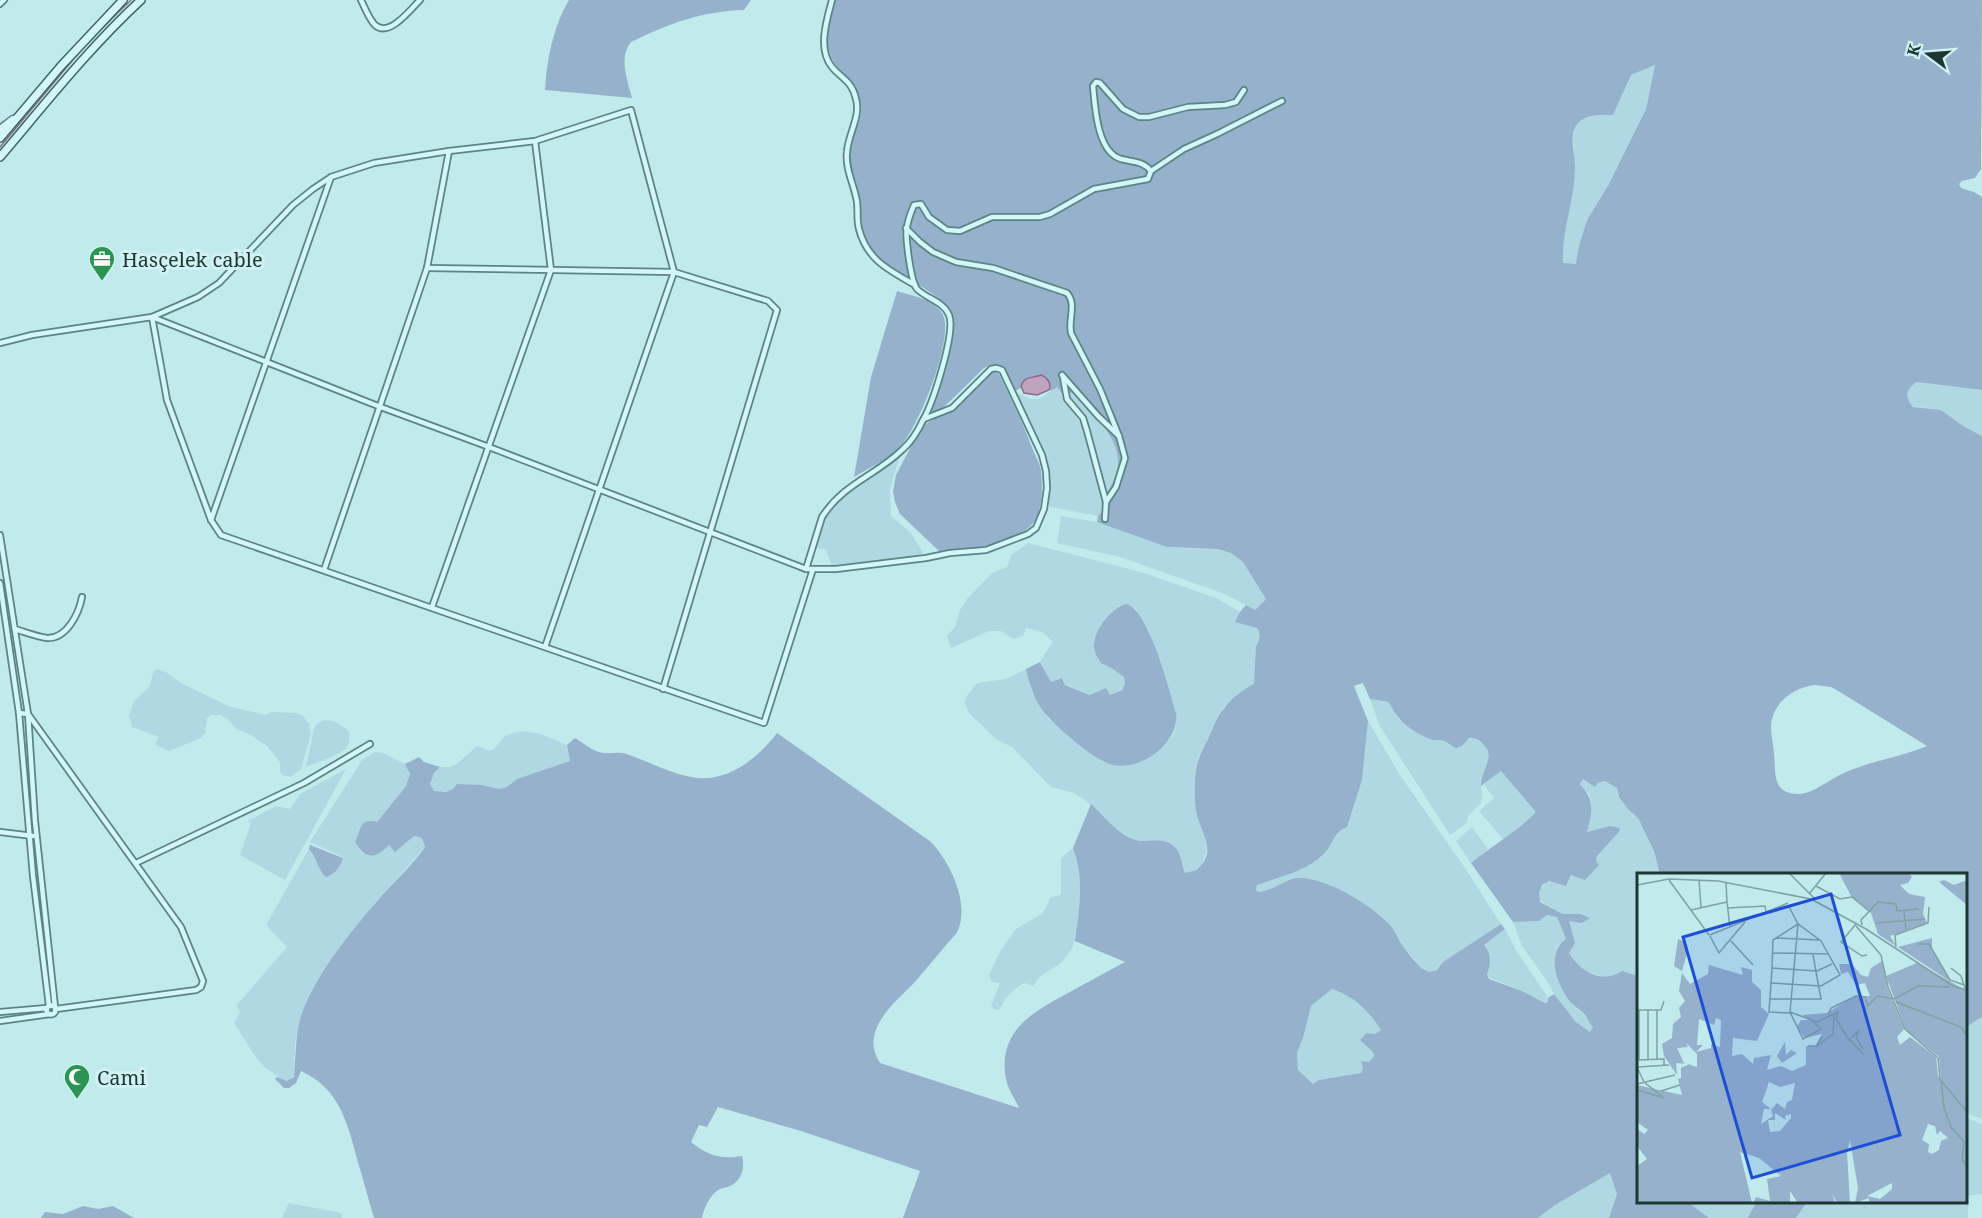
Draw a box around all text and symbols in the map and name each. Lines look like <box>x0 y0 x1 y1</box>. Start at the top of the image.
north arrow <box>1898 24 1958 84</box>
text: K <box>1901 41 1926 59</box>
office icon: Hasçelek cable <box>87 244 117 282</box>
place label: Hasçelek cable <box>122 246 263 273</box>
inset map <box>1637 873 1967 1203</box>
mosque icon: Cami <box>62 1062 92 1100</box>
place label: Cami <box>97 1064 146 1091</box>

